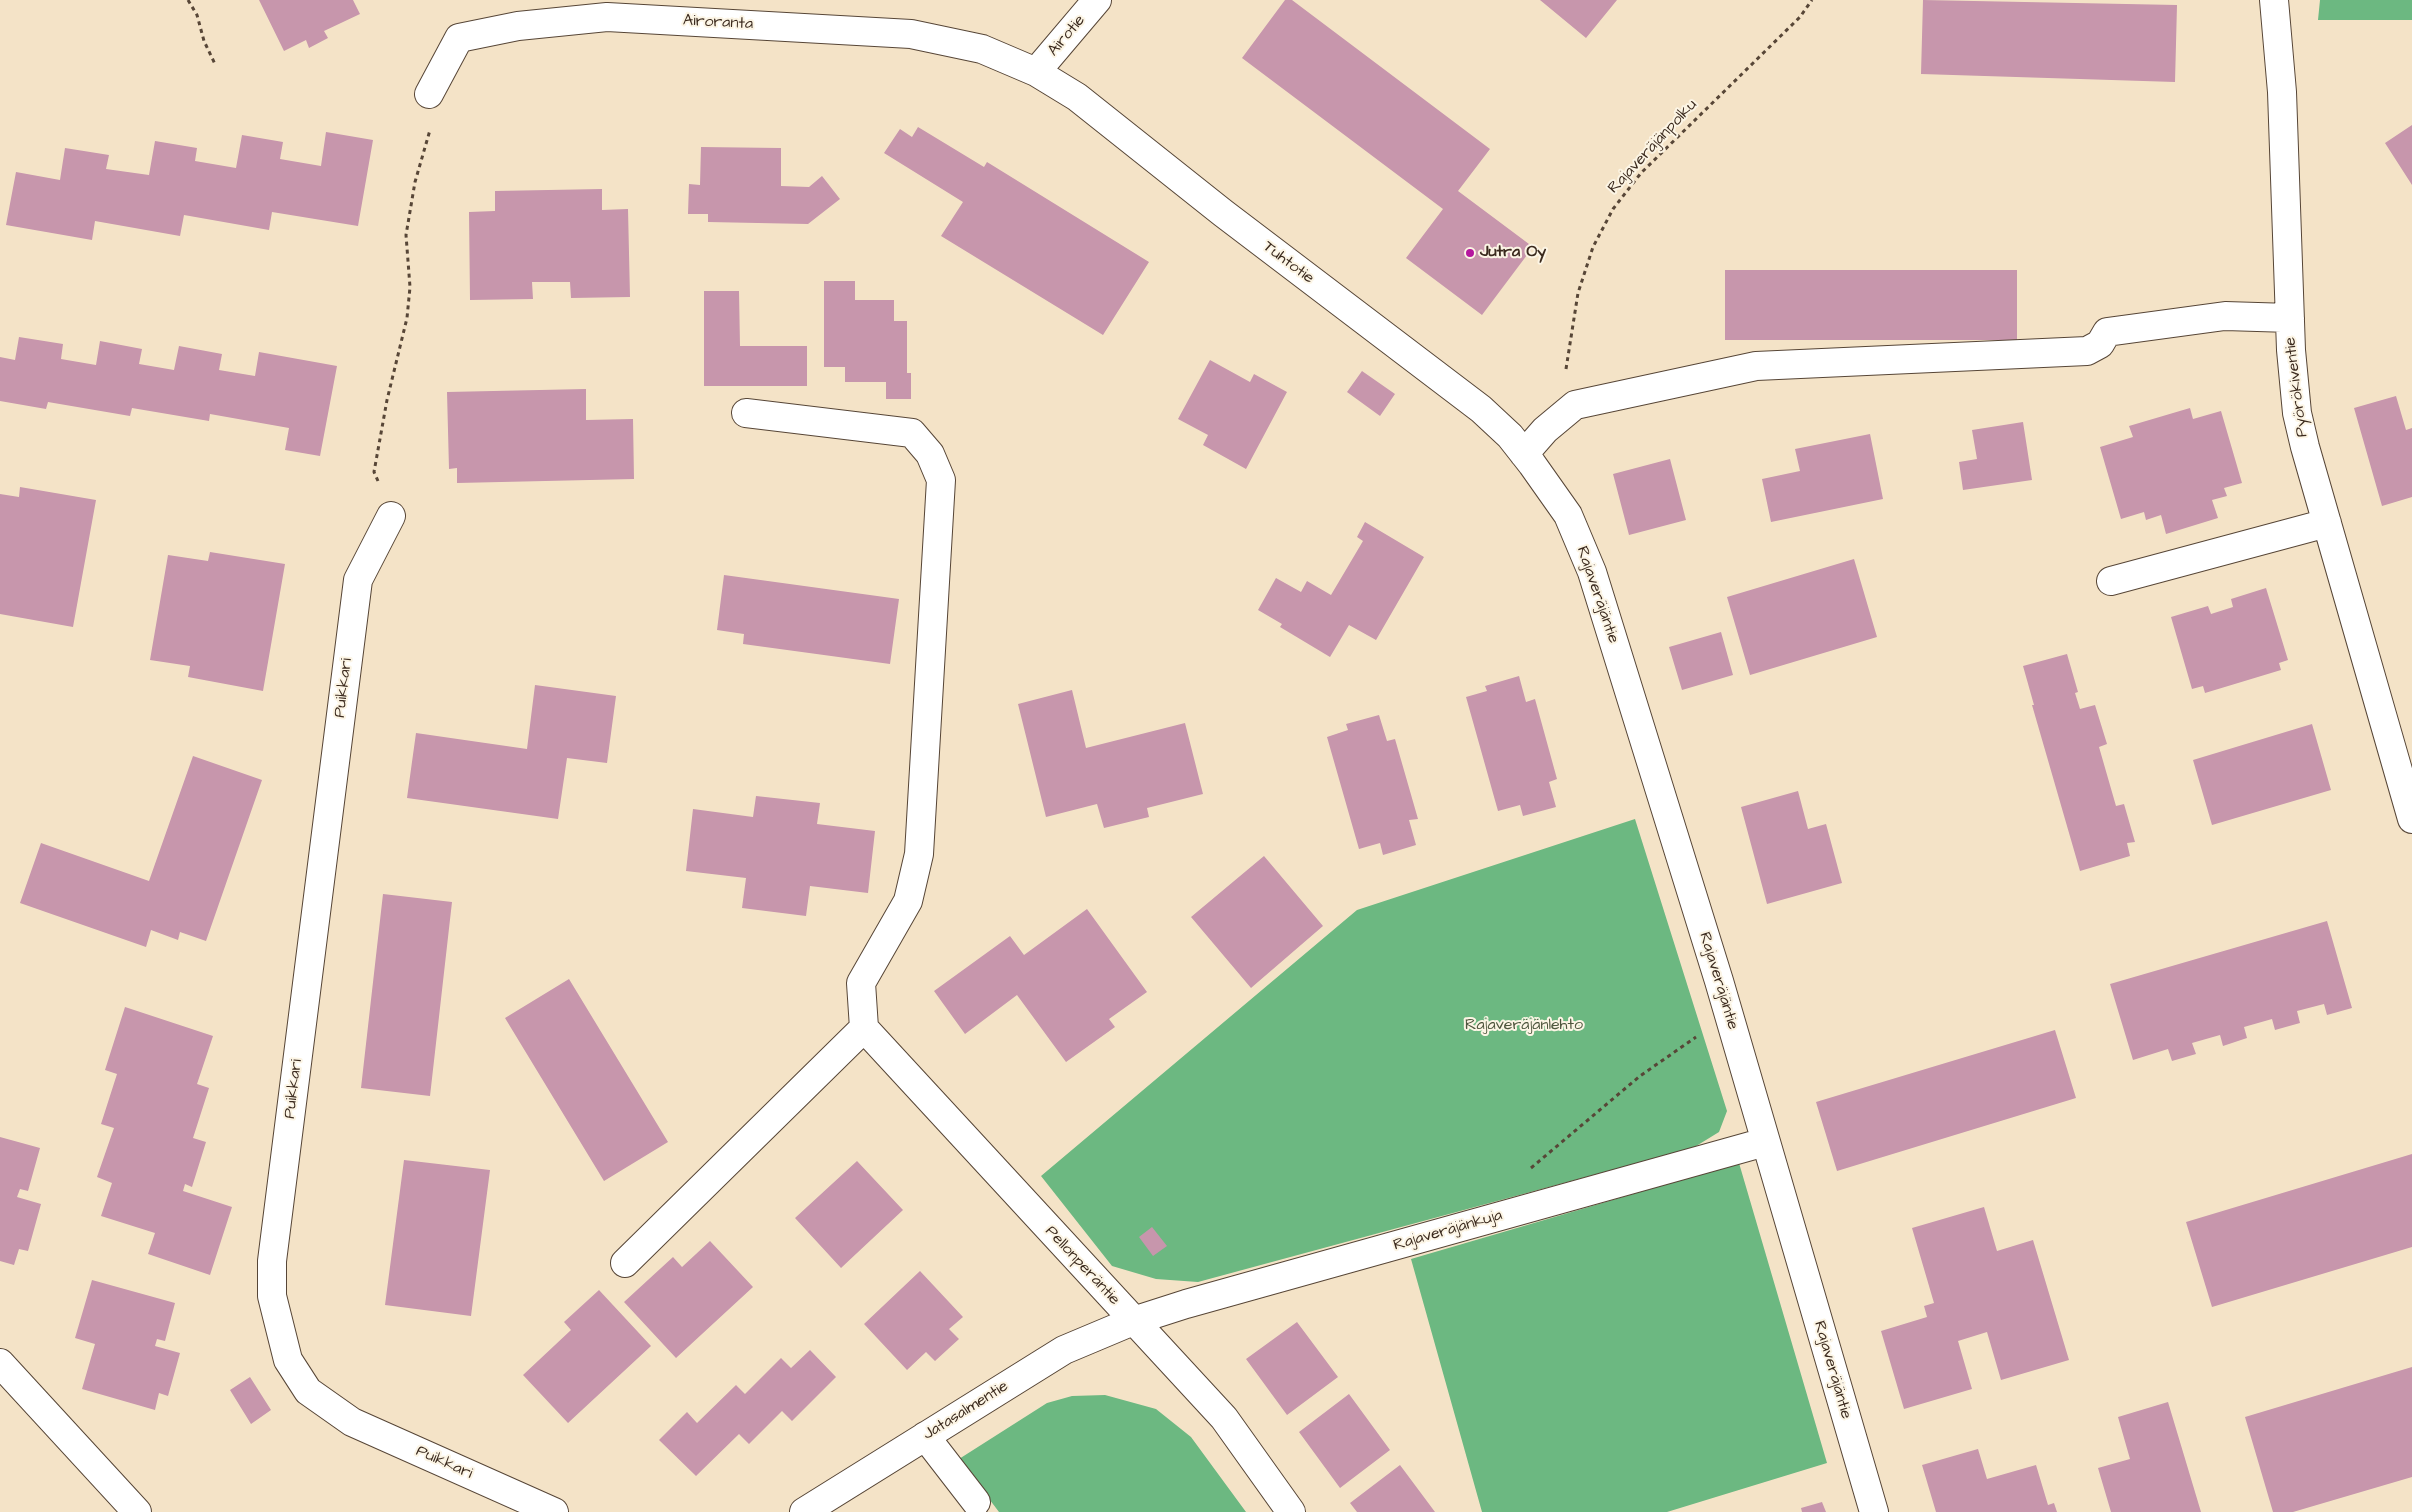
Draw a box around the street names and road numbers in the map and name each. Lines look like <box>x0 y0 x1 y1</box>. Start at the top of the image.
street label: Airotie <box>1044 11 1090 61</box>
street label: Airoranta <box>683 12 753 34</box>
street label: Rajaveräjänpolku <box>1604 96 1702 198</box>
street label: Tuhtotie <box>1259 238 1317 288</box>
street label: Pyörökiventie <box>2281 336 2313 438</box>
street label: Rajaveräjäntie <box>1571 544 1623 646</box>
street label: Puikkari <box>331 657 357 719</box>
street label: Rajaveräjäntie <box>1694 930 1742 1032</box>
street label: Puikkari <box>281 1058 307 1120</box>
street label: Rajaveräjänkuja <box>1391 1206 1505 1256</box>
street label: Pellonperäntie <box>1041 1223 1123 1309</box>
street label: Rajaveräjäntie <box>1809 1319 1855 1421</box>
street label: Jatasalmentie <box>920 1377 1012 1445</box>
street label: Puikkari <box>413 1442 475 1484</box>

